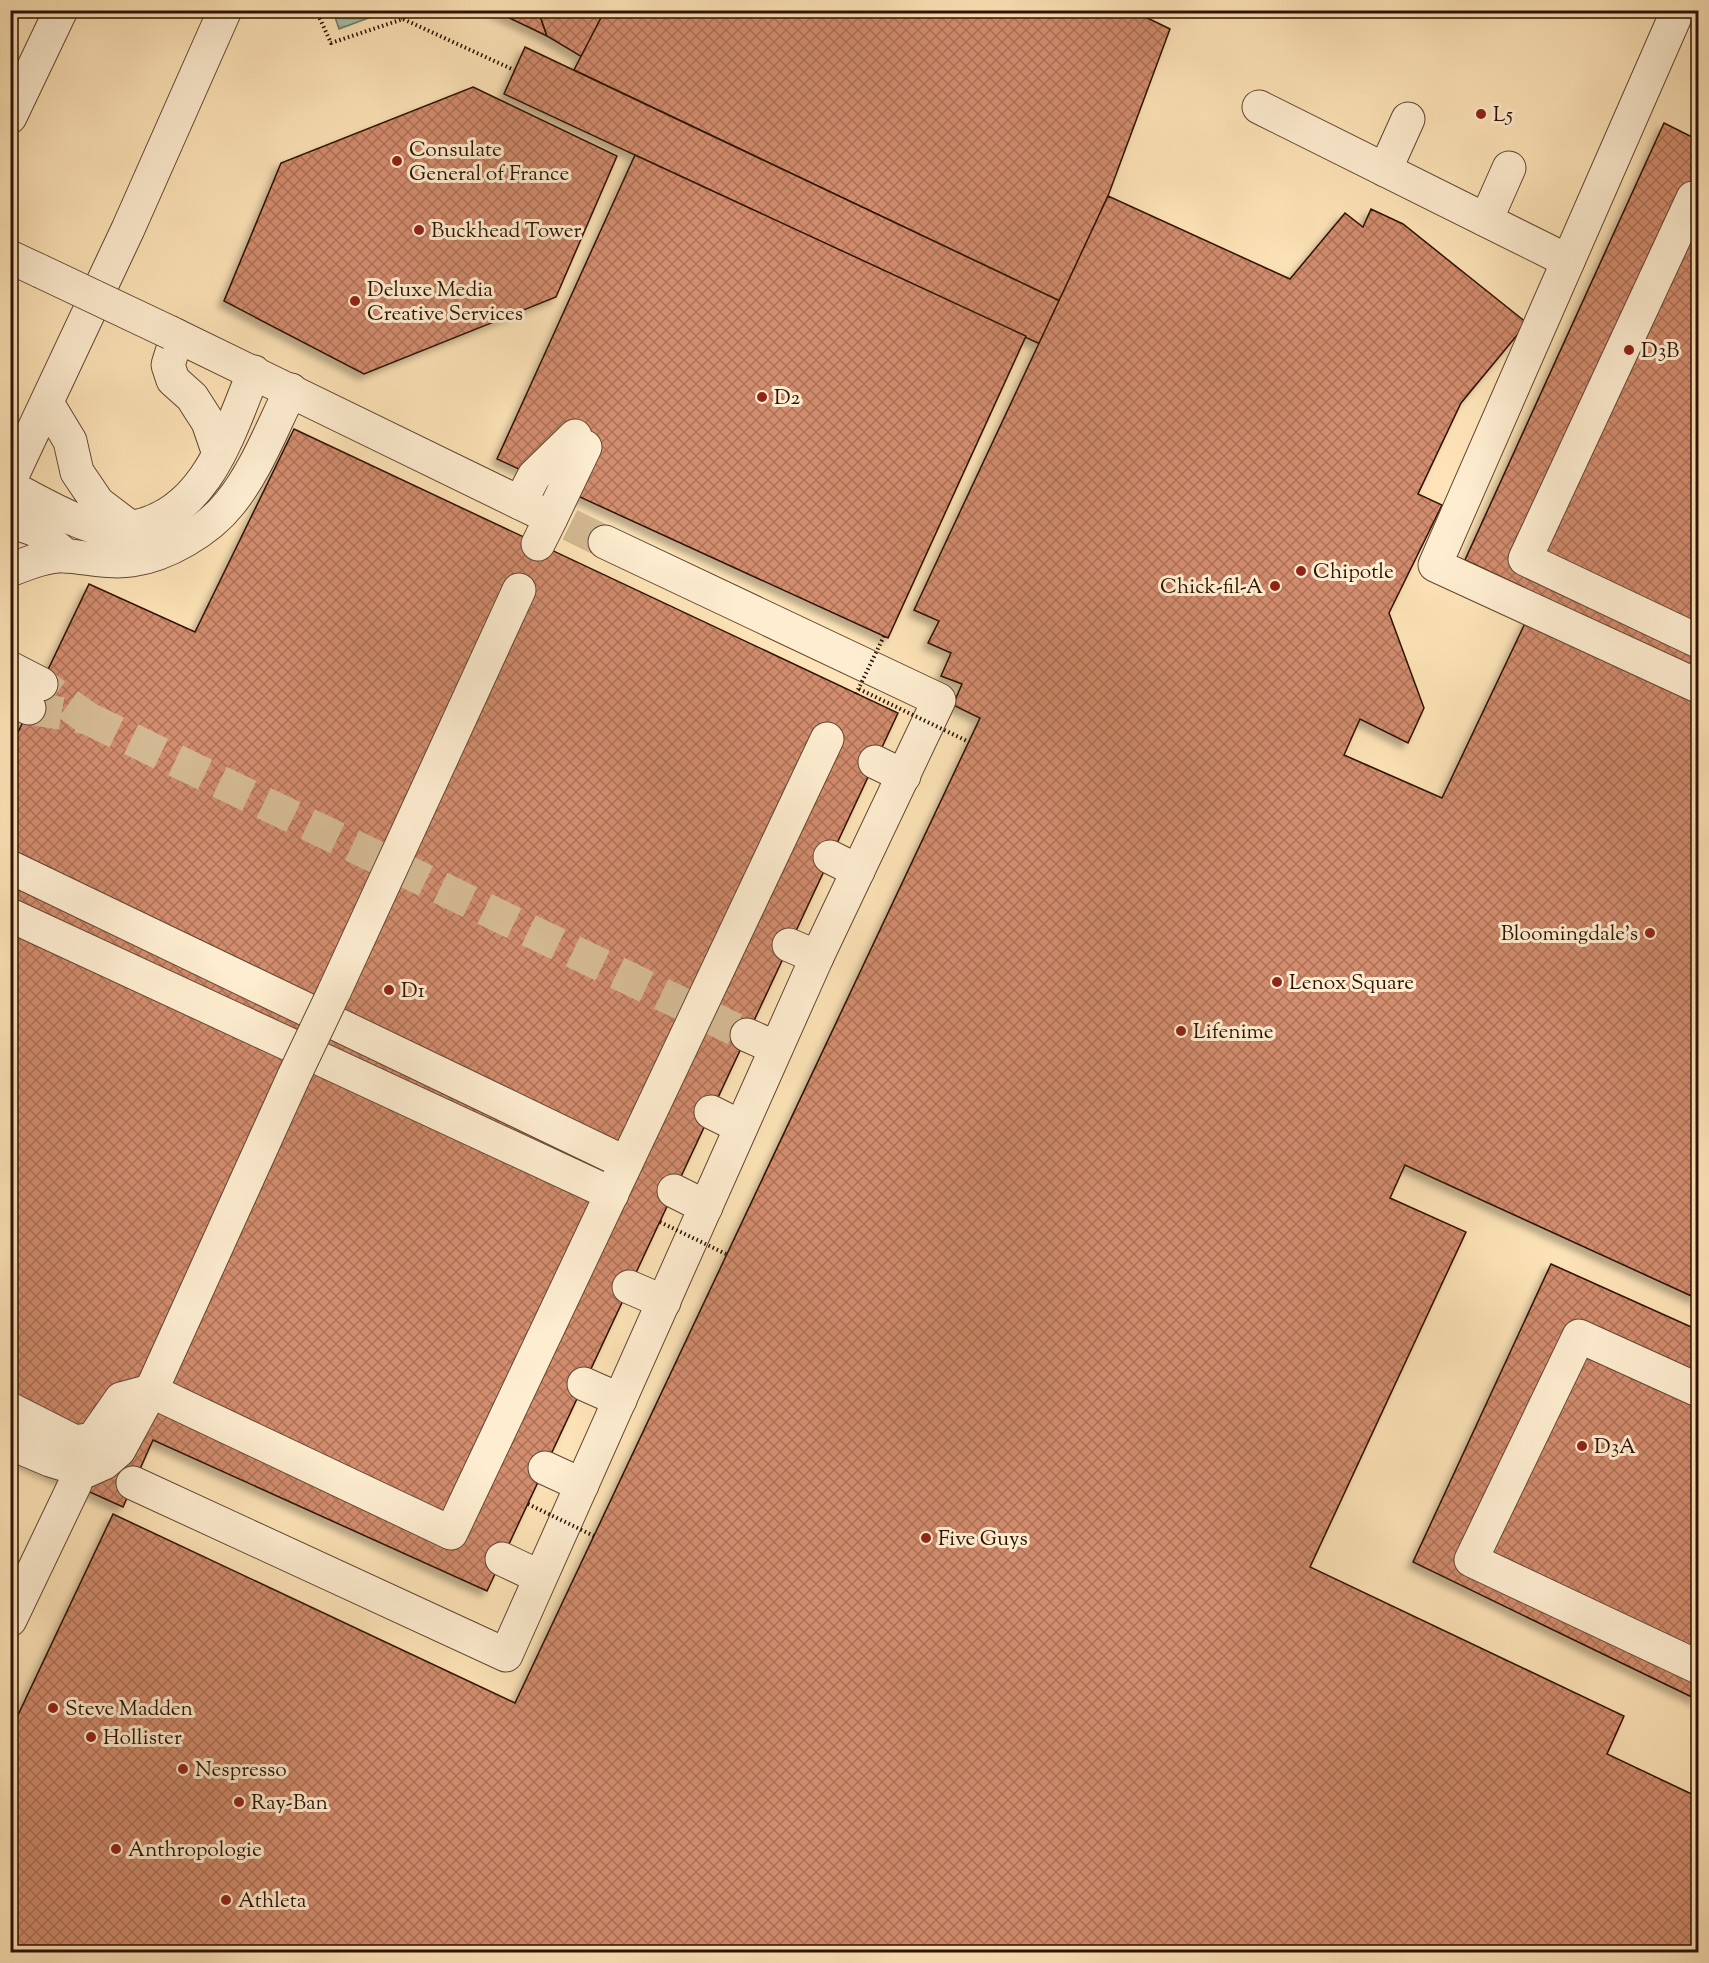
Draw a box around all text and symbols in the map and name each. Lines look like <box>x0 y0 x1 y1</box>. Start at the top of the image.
place label: L5 <box>1493 101 1513 131</box>
marker: L5 <box>1474 107 1488 121</box>
place label: Consulate General of France <box>409 136 569 190</box>
marker: Consulate General of France <box>390 154 404 168</box>
place label: Buckhead Tower <box>431 217 581 247</box>
marker: Buckhead Tower <box>412 223 426 237</box>
place label: Deluxe Media Creative Services <box>367 276 523 330</box>
marker: Deluxe Media Creative Services <box>348 294 362 308</box>
place label: D3B <box>1641 337 1679 367</box>
marker: D3B <box>1622 343 1636 357</box>
place label: D2 <box>774 384 800 414</box>
marker: D2 <box>755 390 769 404</box>
place label: Chipotle <box>1313 558 1394 588</box>
marker: Chipotle <box>1294 564 1308 578</box>
place label: Chick-fil-A <box>1160 573 1263 603</box>
marker: Chick-fil-A <box>1268 579 1282 593</box>
place label: Bloomingdale's <box>1501 920 1638 950</box>
marker: Bloomingdale's <box>1643 926 1657 940</box>
place label: Lenox Square <box>1289 969 1414 999</box>
marker: Lenox Square <box>1270 975 1284 989</box>
place label: D1 <box>401 977 425 1007</box>
marker: D1 <box>382 983 396 997</box>
place label: Lifenime <box>1193 1018 1274 1048</box>
marker: Lifenime <box>1174 1024 1188 1038</box>
place label: D3A <box>1594 1433 1636 1463</box>
marker: D3A <box>1575 1439 1589 1453</box>
place label: Five Guys <box>938 1525 1028 1555</box>
marker: Five Guys <box>919 1531 933 1545</box>
place label: Steve Madden <box>65 1695 193 1725</box>
marker: Steve Madden <box>46 1701 60 1715</box>
place label: Hollister <box>103 1724 182 1754</box>
marker: Hollister <box>84 1730 98 1744</box>
place label: Nespresso <box>195 1756 287 1786</box>
marker: Nespresso <box>176 1762 190 1776</box>
place label: Ray-Ban <box>251 1789 328 1819</box>
marker: Ray-Ban <box>232 1795 246 1809</box>
place label: Anthropologie <box>128 1836 262 1866</box>
marker: Anthropologie <box>109 1842 123 1856</box>
place label: Athleta <box>238 1887 307 1917</box>
marker: Athleta <box>219 1893 233 1907</box>

